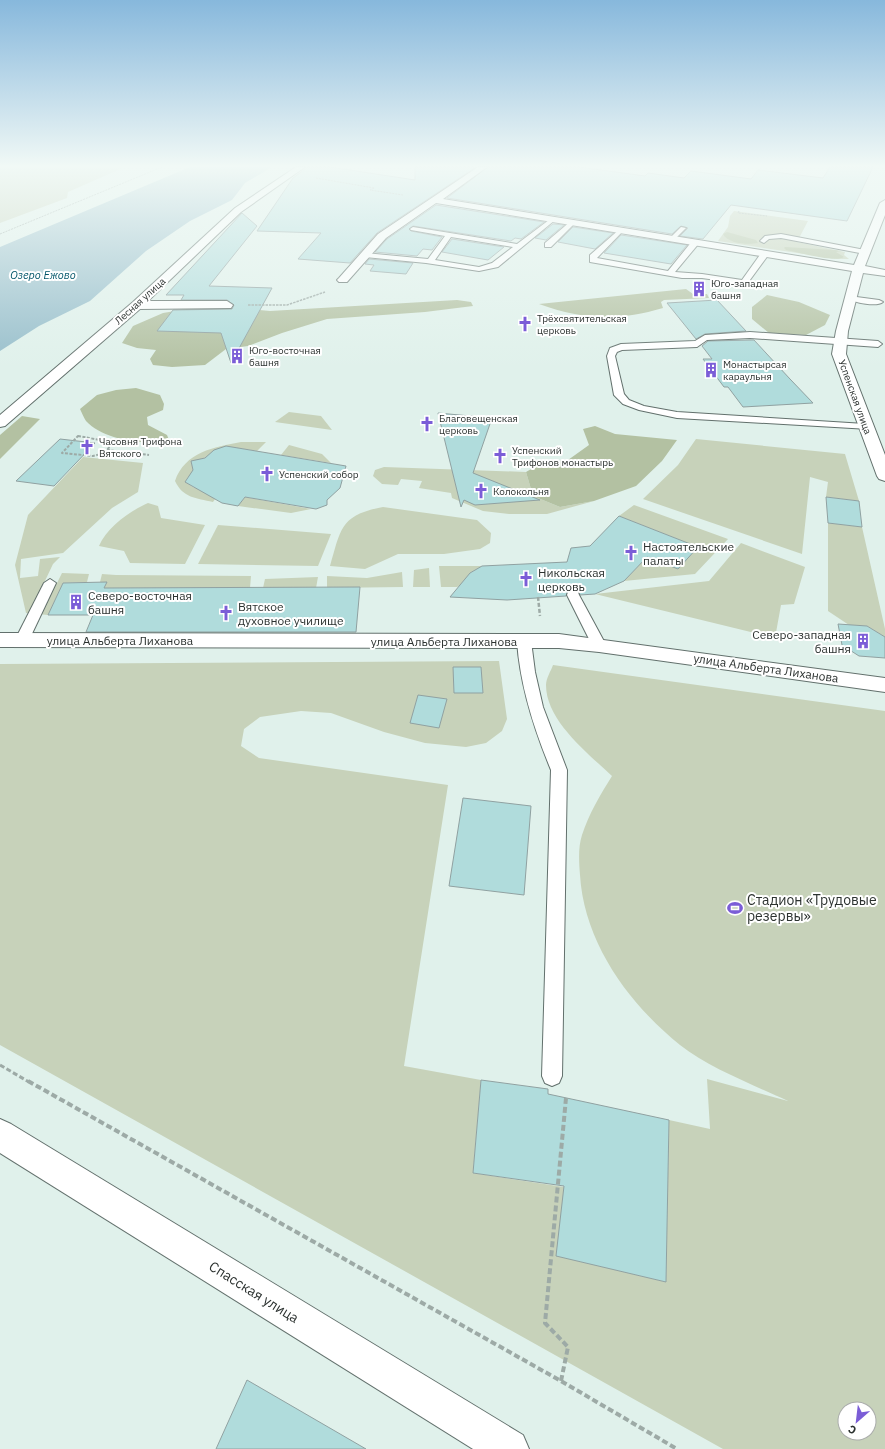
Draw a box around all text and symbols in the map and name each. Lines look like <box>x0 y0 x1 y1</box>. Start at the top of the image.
water label: Озеро Ежово <box>10 268 76 282</box>
street label: Лесная улица <box>112 274 169 327</box>
place label: Юго-западная башня <box>711 277 778 302</box>
building icon: Юго-западная башня <box>690 280 708 298</box>
place label: Трёхсвятительская церковь <box>537 312 627 337</box>
church icon: Трёхсвятительская церковь <box>516 315 534 333</box>
place label: Юго-восточная башня <box>249 344 321 369</box>
building icon: Юго-восточная башня <box>228 347 246 365</box>
place label: Монастырсая караульня <box>723 358 787 383</box>
street label: Успенская улица <box>835 358 875 437</box>
building icon: Монастырсая караульня <box>702 361 720 379</box>
place label: Благовещенская церковь <box>439 412 518 437</box>
church icon: Благовещенская церковь <box>418 415 436 433</box>
place label: Часовня Трифона Вятского <box>99 435 182 460</box>
church icon: Часовня Трифона Вятского <box>78 438 96 456</box>
place label: Успенский Трифонов монастырь <box>512 444 613 469</box>
church icon: Успенский Трифонов монастырь <box>491 447 509 465</box>
church icon: Успенский собор <box>258 465 276 483</box>
place label: Успенский собор <box>279 468 359 481</box>
church icon: Колокольня <box>472 482 490 500</box>
place label: Колокольня <box>493 485 549 498</box>
place label: Настоятельские палаты <box>643 539 734 568</box>
church icon: Настоятельские палаты <box>622 544 640 562</box>
place label: Никольская церковь <box>538 565 605 594</box>
church icon: Никольская церковь <box>517 570 535 588</box>
place label: Северо-восточная башня <box>88 588 192 617</box>
building icon: Северо-восточная башня <box>67 593 85 611</box>
place label: Вятское духовное училище <box>238 599 344 628</box>
church icon: Вятское духовное училище <box>217 604 235 622</box>
place label: Северо-западная башня <box>752 627 851 656</box>
building icon: Северо-западная башня <box>854 632 872 650</box>
street label: улица Альберта Лиханова <box>47 633 194 648</box>
street label: улица Альберта Лиханова <box>371 634 518 649</box>
street label: улица Альберта Лиханова <box>692 650 840 686</box>
place label: Стадион «Трудовые резервы» <box>747 891 877 925</box>
sports icon: Стадион «Трудовые резервы» <box>726 899 744 917</box>
street label: Спасская улица <box>206 1257 303 1327</box>
north arrow <box>837 1401 877 1441</box>
text: С <box>846 1422 859 1438</box>

